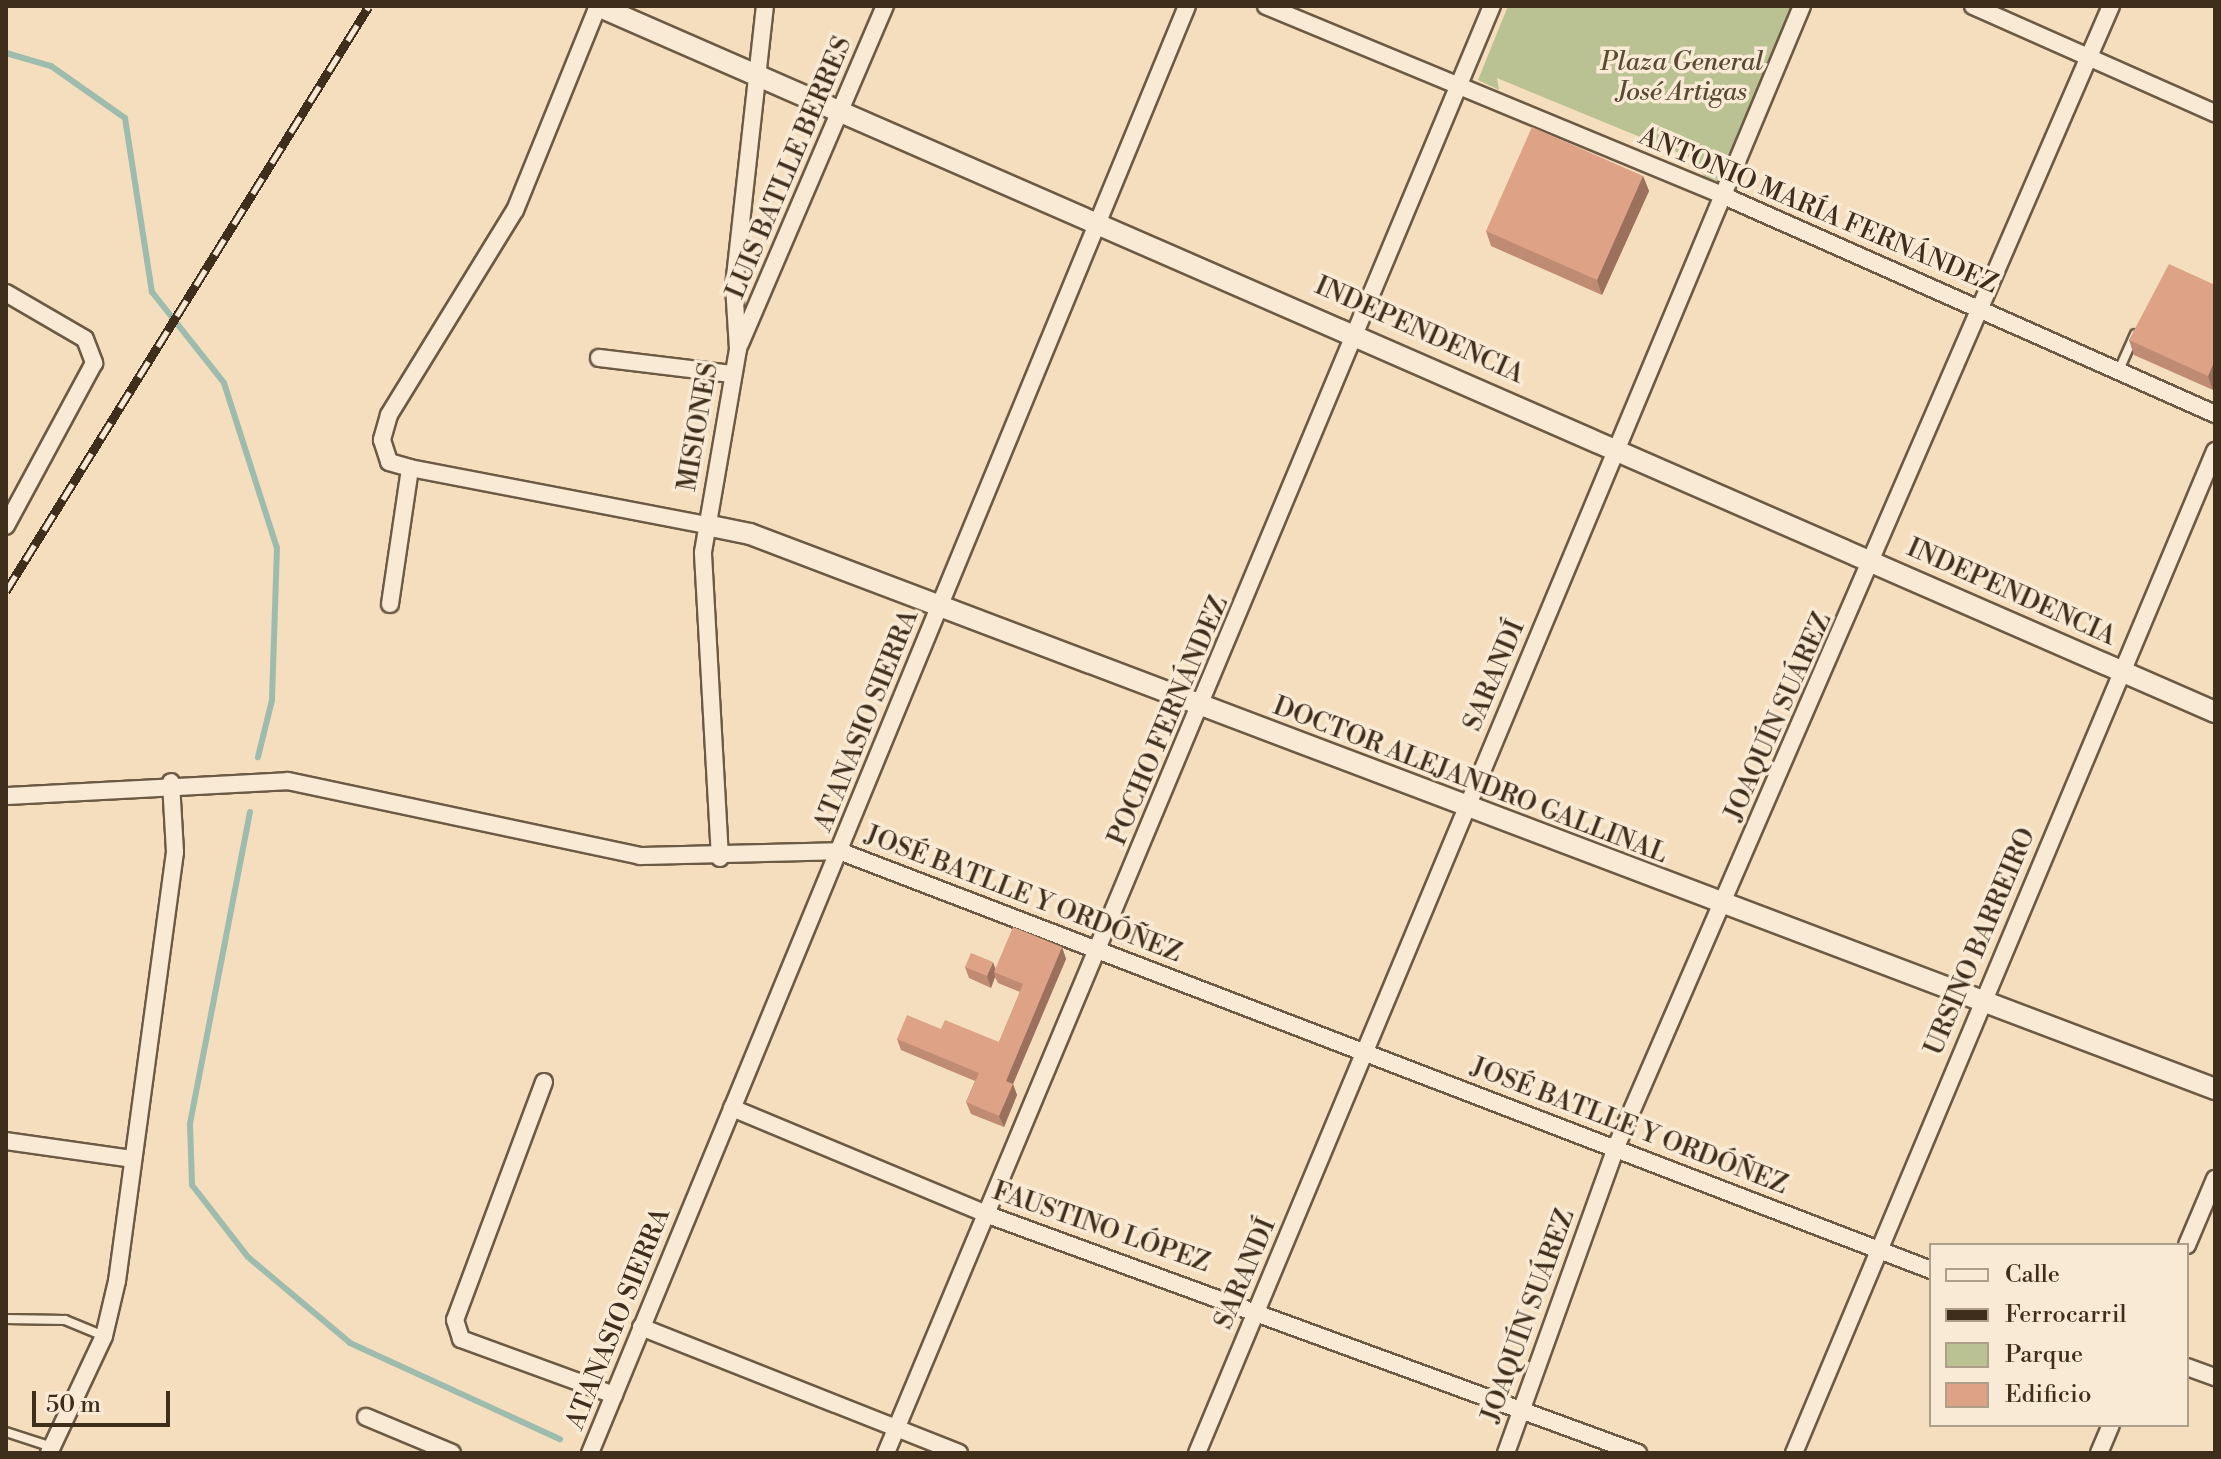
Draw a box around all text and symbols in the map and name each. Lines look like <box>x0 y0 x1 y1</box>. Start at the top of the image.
street label: LUIS BATLLE BERRES <box>721 32 859 304</box>
park label: Plaza General José Artigas <box>1600 47 1764 108</box>
street label: ANTONIO MARÍA FERNÁNDEZ <box>1634 121 2002 301</box>
street label: INDEPENDENCIA <box>1310 271 1528 391</box>
street label: MISIONES <box>672 360 726 494</box>
street label: INDEPENDENCIA <box>1902 533 2120 653</box>
street label: POCHO FERNÁNDEZ <box>1102 592 1236 850</box>
street label: ATANASIO SIERRA <box>808 606 926 836</box>
street label: JOAQUÍN SUÁREZ <box>1719 608 1839 826</box>
street label: SARANDÍ <box>1458 616 1532 736</box>
street label: DOCTOR ALEJANDRO GALLINAL <box>1268 691 1672 871</box>
street label: JOSÉ BATLLE Y ORDÓÑEZ <box>860 820 1186 970</box>
street label: URSINO BARREIRO <box>1919 824 2043 1060</box>
street label: JOSÉ BATLLE Y ORDÓÑEZ <box>1466 1052 1792 1202</box>
street label: FAUSTINO LÓPEZ <box>988 1176 1214 1280</box>
street label: ATANASIO SIERRA <box>560 1204 678 1434</box>
street label: JOAQUÍN SUÁREZ <box>1476 1205 1582 1427</box>
street label: SARANDÍ <box>1209 1214 1283 1334</box>
legend <box>1929 1243 2189 1427</box>
text: Calle <box>2005 1260 2060 1290</box>
text: Ferrocarril <box>2005 1300 2127 1330</box>
text: Parque <box>2005 1340 2083 1370</box>
scale bar <box>36 1375 174 1425</box>
text: Edificio <box>2005 1380 2091 1410</box>
text: 50 m <box>46 1390 101 1420</box>

